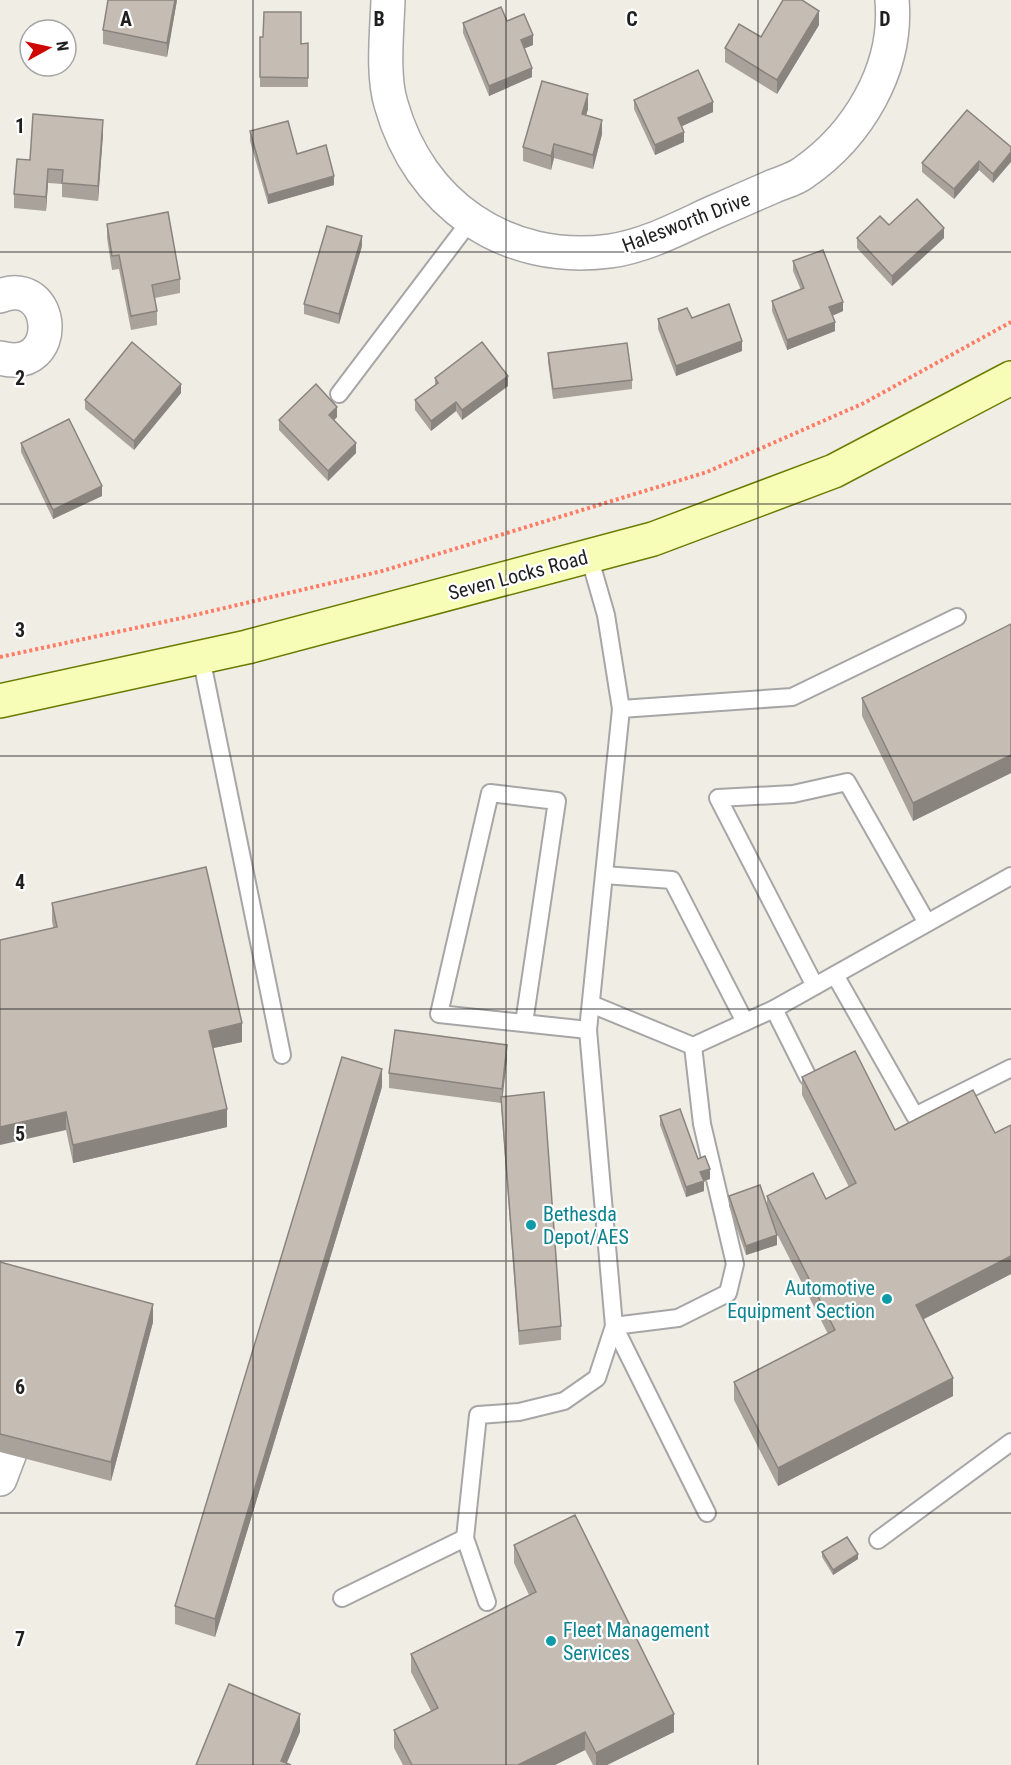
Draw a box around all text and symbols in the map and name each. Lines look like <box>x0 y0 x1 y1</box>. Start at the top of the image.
text: A <box>120 7 132 31</box>
text: B <box>373 7 385 31</box>
text: C <box>626 7 638 31</box>
text: D <box>879 7 891 31</box>
north arrow <box>18 18 78 78</box>
text: N <box>52 40 72 52</box>
text: 1 <box>15 114 25 138</box>
street label: Halesworth Drive <box>619 187 753 257</box>
text: 2 <box>15 366 25 390</box>
street label: Seven Locks Road <box>446 545 590 605</box>
text: 3 <box>15 618 25 642</box>
text: 4 <box>15 870 25 894</box>
text: 5 <box>15 1122 25 1146</box>
place label: Bethesda Depot/AES <box>543 1202 629 1249</box>
marker: Bethesda Depot/AES <box>524 1218 538 1232</box>
place label: Automotive Equipment Section <box>727 1276 875 1323</box>
marker: Automotive Equipment Section <box>880 1292 894 1306</box>
text: 6 <box>15 1375 25 1399</box>
place label: Fleet Management Services <box>563 1618 710 1665</box>
text: 7 <box>15 1627 25 1651</box>
marker: Fleet Management Services <box>544 1634 558 1648</box>

